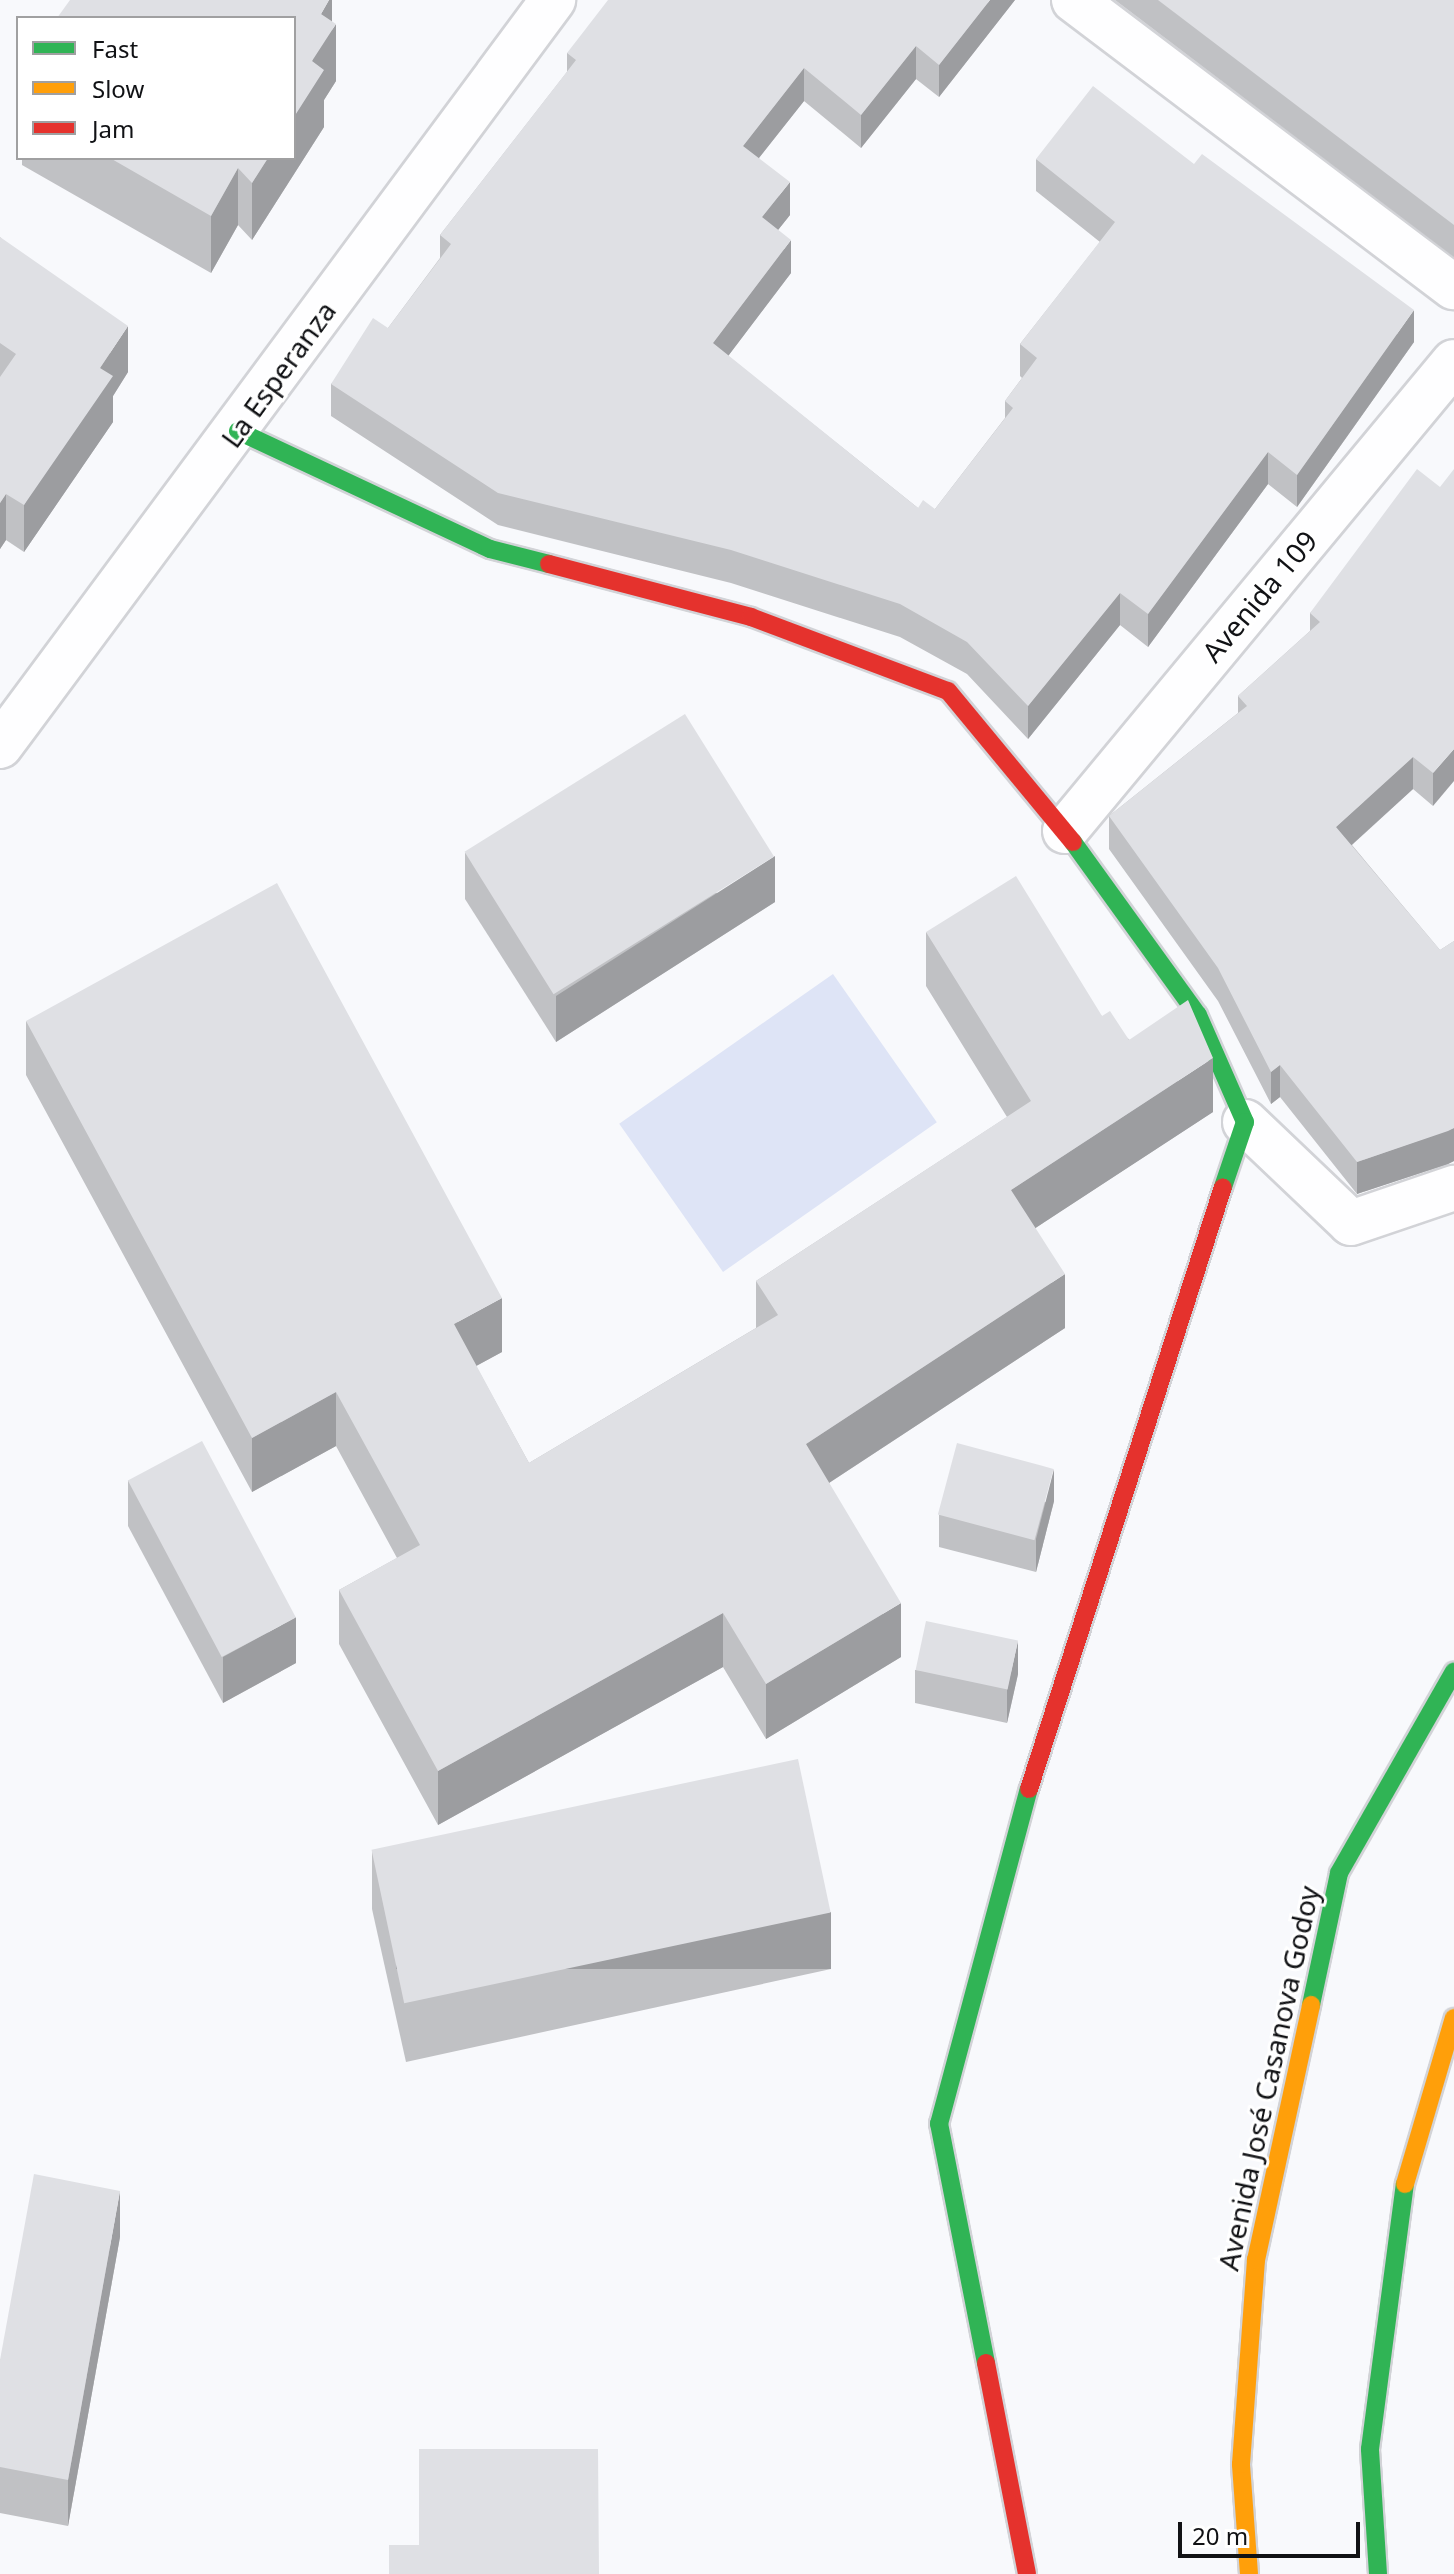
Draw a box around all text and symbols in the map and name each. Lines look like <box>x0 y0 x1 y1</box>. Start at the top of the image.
legend <box>16 16 296 160</box>
text: Fast <box>92 32 138 65</box>
text: Slow <box>92 72 144 105</box>
text: Jam <box>92 112 134 145</box>
street label: La Esperanza <box>214 294 342 454</box>
street label: Avenida 109 <box>1194 524 1324 668</box>
street label: Avenida José Casanova Godoy <box>1211 1883 1325 2273</box>
scale bar <box>1182 2506 1364 2556</box>
text: 20 m <box>1192 2519 1248 2552</box>

